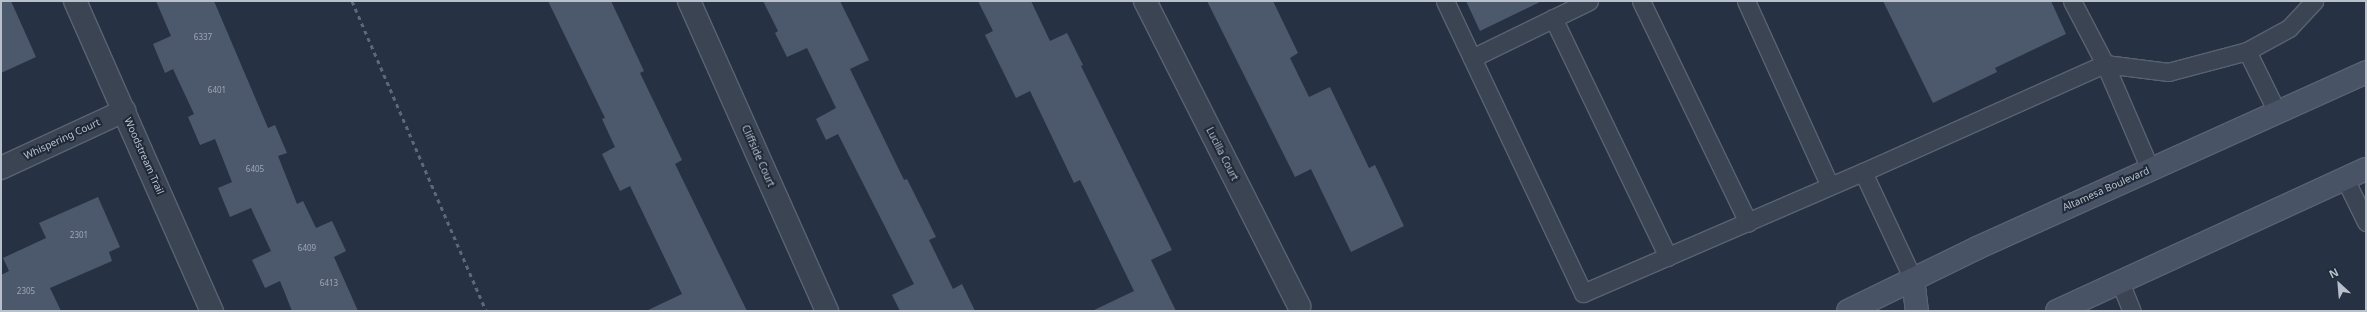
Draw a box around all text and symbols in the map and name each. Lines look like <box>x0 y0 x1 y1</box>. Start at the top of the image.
house number: 6337 <box>194 32 212 42</box>
house number: 6401 <box>208 85 226 95</box>
street label: Whispering Court <box>22 116 102 162</box>
street label: Woodstream Trail <box>122 116 166 196</box>
street label: Cliffside Court <box>739 123 777 189</box>
street label: Lucilla Court <box>1203 125 1241 183</box>
house number: 6405 <box>246 164 264 174</box>
street label: Altamesa Boulevard <box>2061 164 2151 214</box>
house number: 2301 <box>70 230 88 240</box>
house number: 6409 <box>298 243 316 253</box>
north arrow <box>2319 264 2359 304</box>
text: N <box>2326 264 2341 281</box>
house number: 6413 <box>320 278 338 288</box>
house number: 2305 <box>17 286 35 296</box>

